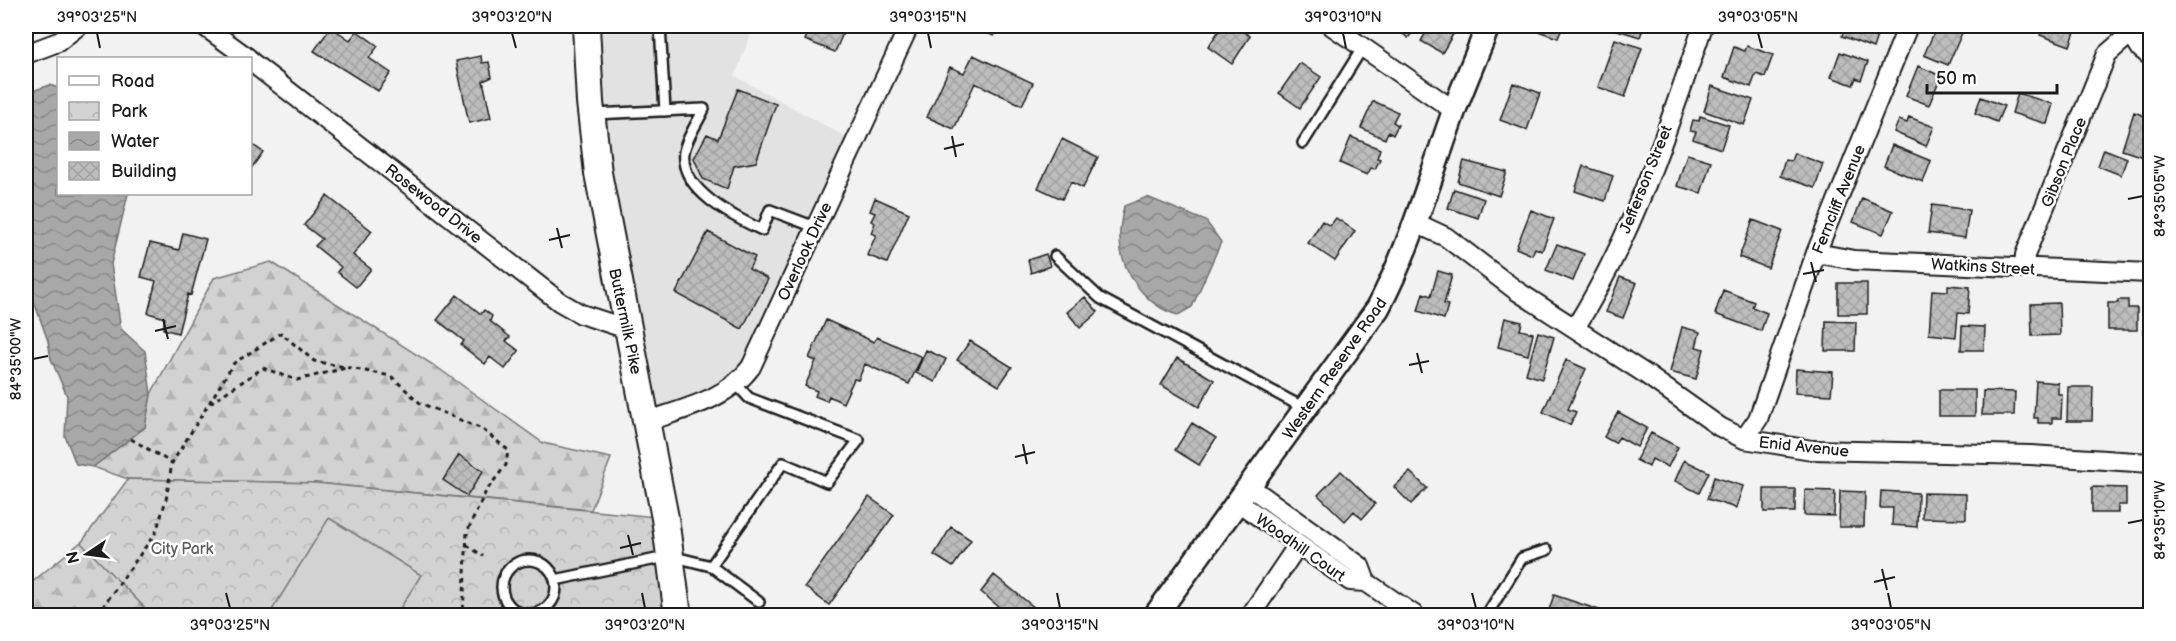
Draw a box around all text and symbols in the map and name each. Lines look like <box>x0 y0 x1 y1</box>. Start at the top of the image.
text: 39°03'25"N <box>57 8 137 27</box>
text: 39°03'20"N <box>472 8 552 27</box>
text: 39°03'15"N <box>889 8 967 27</box>
text: 39°03'10"N <box>1304 8 1382 27</box>
text: 39°03'05"N <box>1718 8 1798 27</box>
legend <box>57 57 252 195</box>
scale bar <box>1927 57 2058 95</box>
text: 50 m <box>1936 68 1977 89</box>
text: Road <box>111 71 155 92</box>
text: Park <box>111 101 147 122</box>
street label: Gibson Place <box>2038 114 2091 210</box>
street label: Jefferson Street <box>1616 123 1677 236</box>
text: Water <box>111 131 159 152</box>
street label: Ferncliff Avenue <box>1809 142 1870 257</box>
text: 84°35'05"W <box>2151 155 2170 237</box>
street label: Rosewood Drive <box>381 160 486 248</box>
text: Building <box>111 161 177 182</box>
street label: Overlook Drive <box>774 199 837 304</box>
street label: Watkins Street <box>1930 255 2035 280</box>
street label: Buttermilk Pike <box>604 266 645 377</box>
street label: Western Reserve Road <box>1279 295 1391 443</box>
text: 84°35'00"W <box>7 318 26 400</box>
street label: Enid Avenue <box>1758 433 1850 462</box>
text: 84°35'10"W <box>2151 480 2170 560</box>
street label: Woodhill Court <box>1252 510 1349 586</box>
north arrow <box>57 524 117 584</box>
park label: City Park <box>151 540 213 559</box>
text: N <box>63 549 84 565</box>
text: 39°03'25"N <box>190 616 270 635</box>
text: 39°03'20"N <box>605 616 685 635</box>
text: 39°03'15"N <box>1021 616 1099 635</box>
text: 39°03'10"N <box>1437 616 1515 635</box>
text: 39°03'05"N <box>1851 616 1931 635</box>

